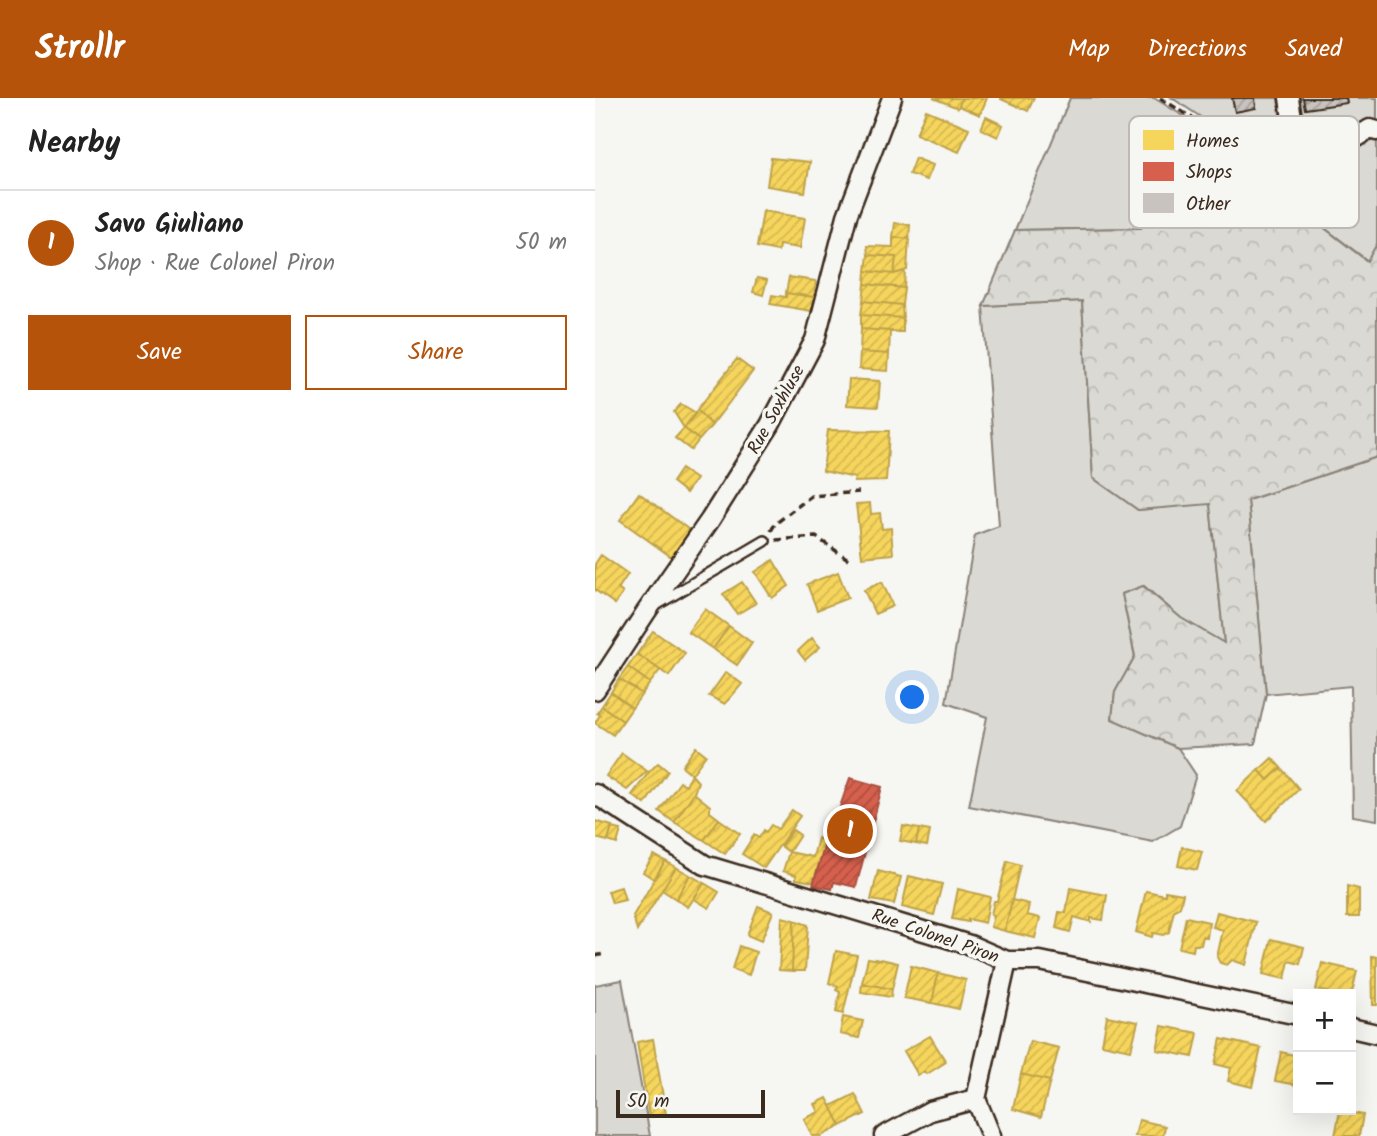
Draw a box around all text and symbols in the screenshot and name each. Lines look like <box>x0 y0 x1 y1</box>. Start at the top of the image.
text: Strollr <box>35 23 125 76</box>
text: Map <box>1068 30 1110 69</box>
text: Directions <box>1148 30 1247 69</box>
text: Saved <box>1285 30 1342 69</box>
legend <box>1129 116 1359 228</box>
text: Nearby <box>28 120 120 168</box>
text: Homes <box>1186 127 1239 157</box>
text: Shops <box>1186 158 1232 188</box>
text: Other <box>1186 190 1232 220</box>
text: Savo Giuliano <box>95 204 244 246</box>
text: 1 <box>48 225 54 261</box>
text: 50 m <box>516 225 567 261</box>
text: Shop · Rue Colonel Piron <box>95 246 335 282</box>
button: Save <box>28 315 291 390</box>
button: Share <box>305 315 567 390</box>
street label: Rue Soxhluse <box>740 360 814 460</box>
your location <box>895 680 929 714</box>
pin: 1 <box>827 805 873 857</box>
street label: Rue Colonel Piron <box>867 902 1003 972</box>
map controls <box>1293 989 1356 1115</box>
button: + <box>1293 989 1356 1052</box>
button: − <box>1293 1052 1356 1115</box>
scale bar <box>616 1087 765 1119</box>
text: 50 m <box>627 1087 669 1117</box>

